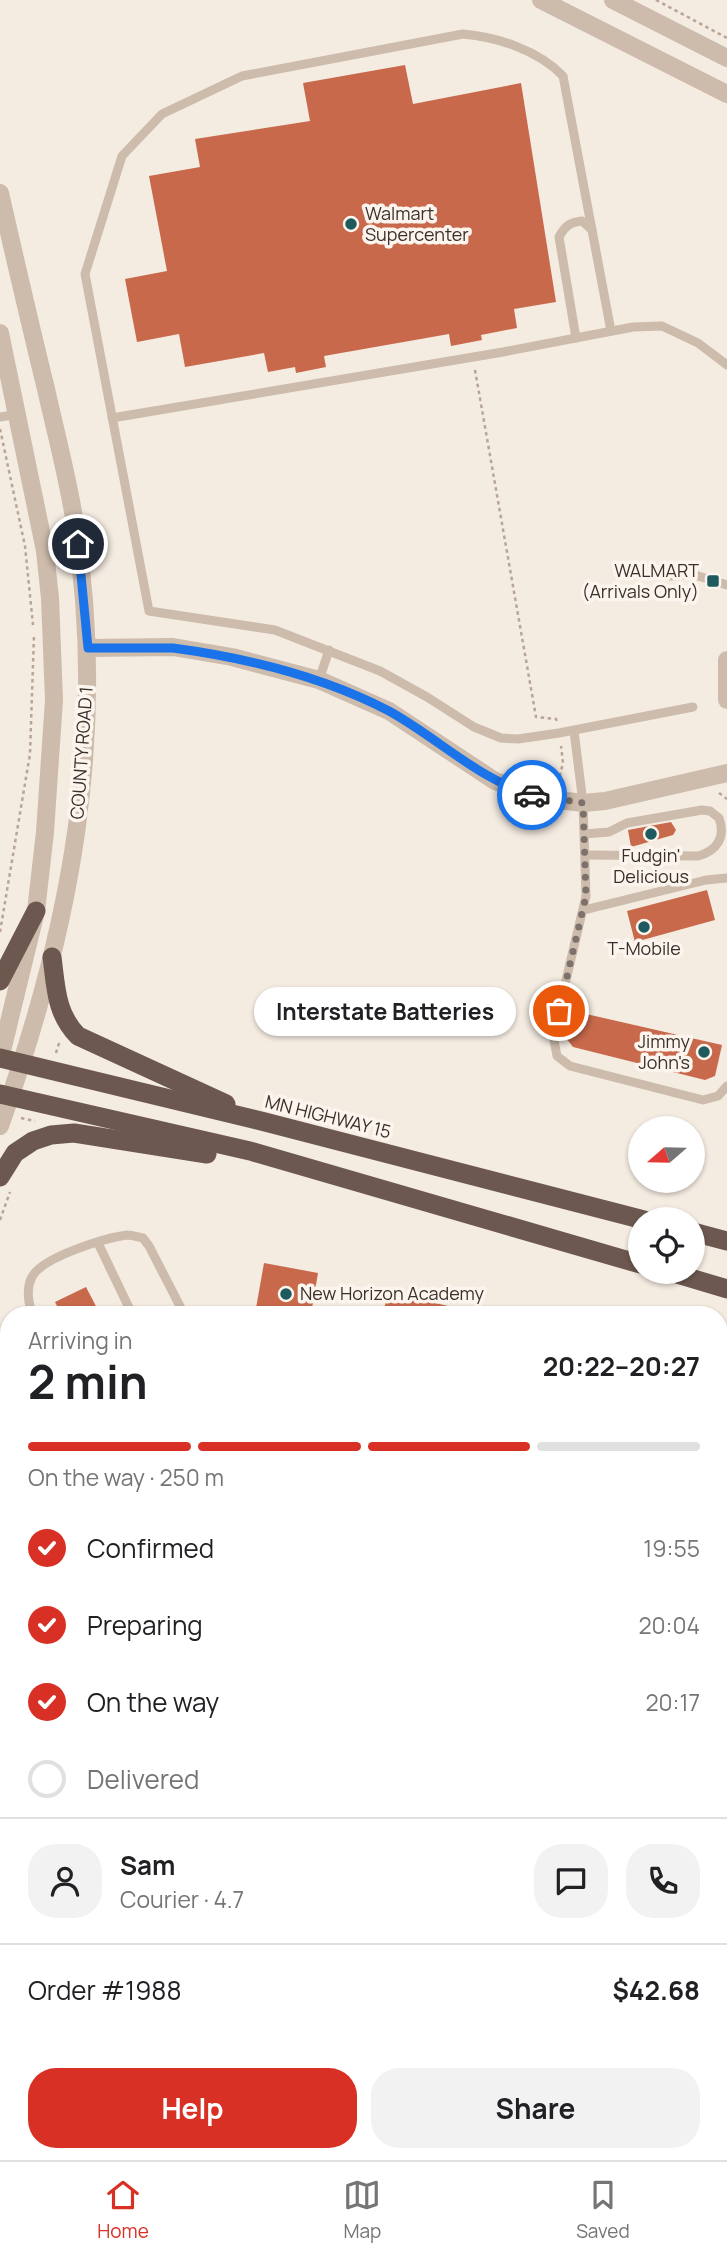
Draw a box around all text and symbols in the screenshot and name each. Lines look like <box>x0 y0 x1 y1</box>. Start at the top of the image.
place label: Walmart Supercenter <box>365 201 469 246</box>
marker: Walmart Supercenter <box>343 216 359 232</box>
pin <box>48 514 108 574</box>
icon: home <box>59 525 97 563</box>
place label: WALMART (Arrivals Only) <box>582 558 699 603</box>
marker: WALMART (Arrivals Only) <box>705 573 721 589</box>
street label: COUNTY ROAD 1 <box>64 686 98 820</box>
courier <box>497 760 567 830</box>
icon: car <box>513 776 551 814</box>
marker: Fudgin' Delicious <box>643 826 659 842</box>
place label: Fudgin' Delicious <box>613 843 689 888</box>
marker: T-Mobile <box>636 919 652 935</box>
place label: T-Mobile <box>607 936 681 960</box>
pin <box>529 981 589 1041</box>
callout: Interstate Batteries <box>255 986 517 1036</box>
icon: bag <box>540 992 578 1030</box>
text: Interstate Batteries <box>276 995 494 1027</box>
place label: Jimmy John's <box>638 1029 690 1074</box>
marker: Jimmy John's <box>696 1044 712 1060</box>
street label: MN HIGHWAY 15 <box>263 1089 394 1143</box>
north arrow <box>628 1116 705 1194</box>
map controls <box>628 1116 705 1284</box>
button: locate <box>628 1207 705 1284</box>
place label: New Horizon Academy <box>300 1281 484 1305</box>
marker: New Horizon Academy <box>278 1286 294 1302</box>
text: Arriving in <box>28 1324 133 1356</box>
text: 20:22–20:27 <box>543 1348 700 1384</box>
text: 2 min <box>28 1350 148 1413</box>
text: On the way · 250 m <box>28 1461 224 1493</box>
icon: check <box>28 1529 66 1567</box>
text: Confirmed <box>87 1530 214 1566</box>
text: 19:55 <box>643 1532 700 1564</box>
icon: check <box>28 1606 66 1644</box>
text: Preparing <box>87 1607 203 1643</box>
text: 20:04 <box>638 1609 700 1641</box>
icon: check <box>28 1683 66 1721</box>
text: On the way <box>87 1684 219 1720</box>
text: 20:17 <box>645 1686 700 1718</box>
text: Delivered <box>87 1761 199 1797</box>
button: person <box>28 1844 102 1918</box>
button: chat <box>534 1844 608 1918</box>
button: phone <box>626 1844 700 1918</box>
text: Sam <box>120 1847 175 1883</box>
text: Courier · 4.7 <box>120 1883 244 1915</box>
text: Order #1988 <box>28 1972 182 2008</box>
text: $42.68 <box>612 1972 700 2008</box>
button: Help <box>28 2068 357 2148</box>
button: Share <box>371 2068 700 2148</box>
tab: Home <box>97 2176 149 2244</box>
tab: Map <box>343 2176 381 2244</box>
tab: Saved <box>576 2176 630 2244</box>

